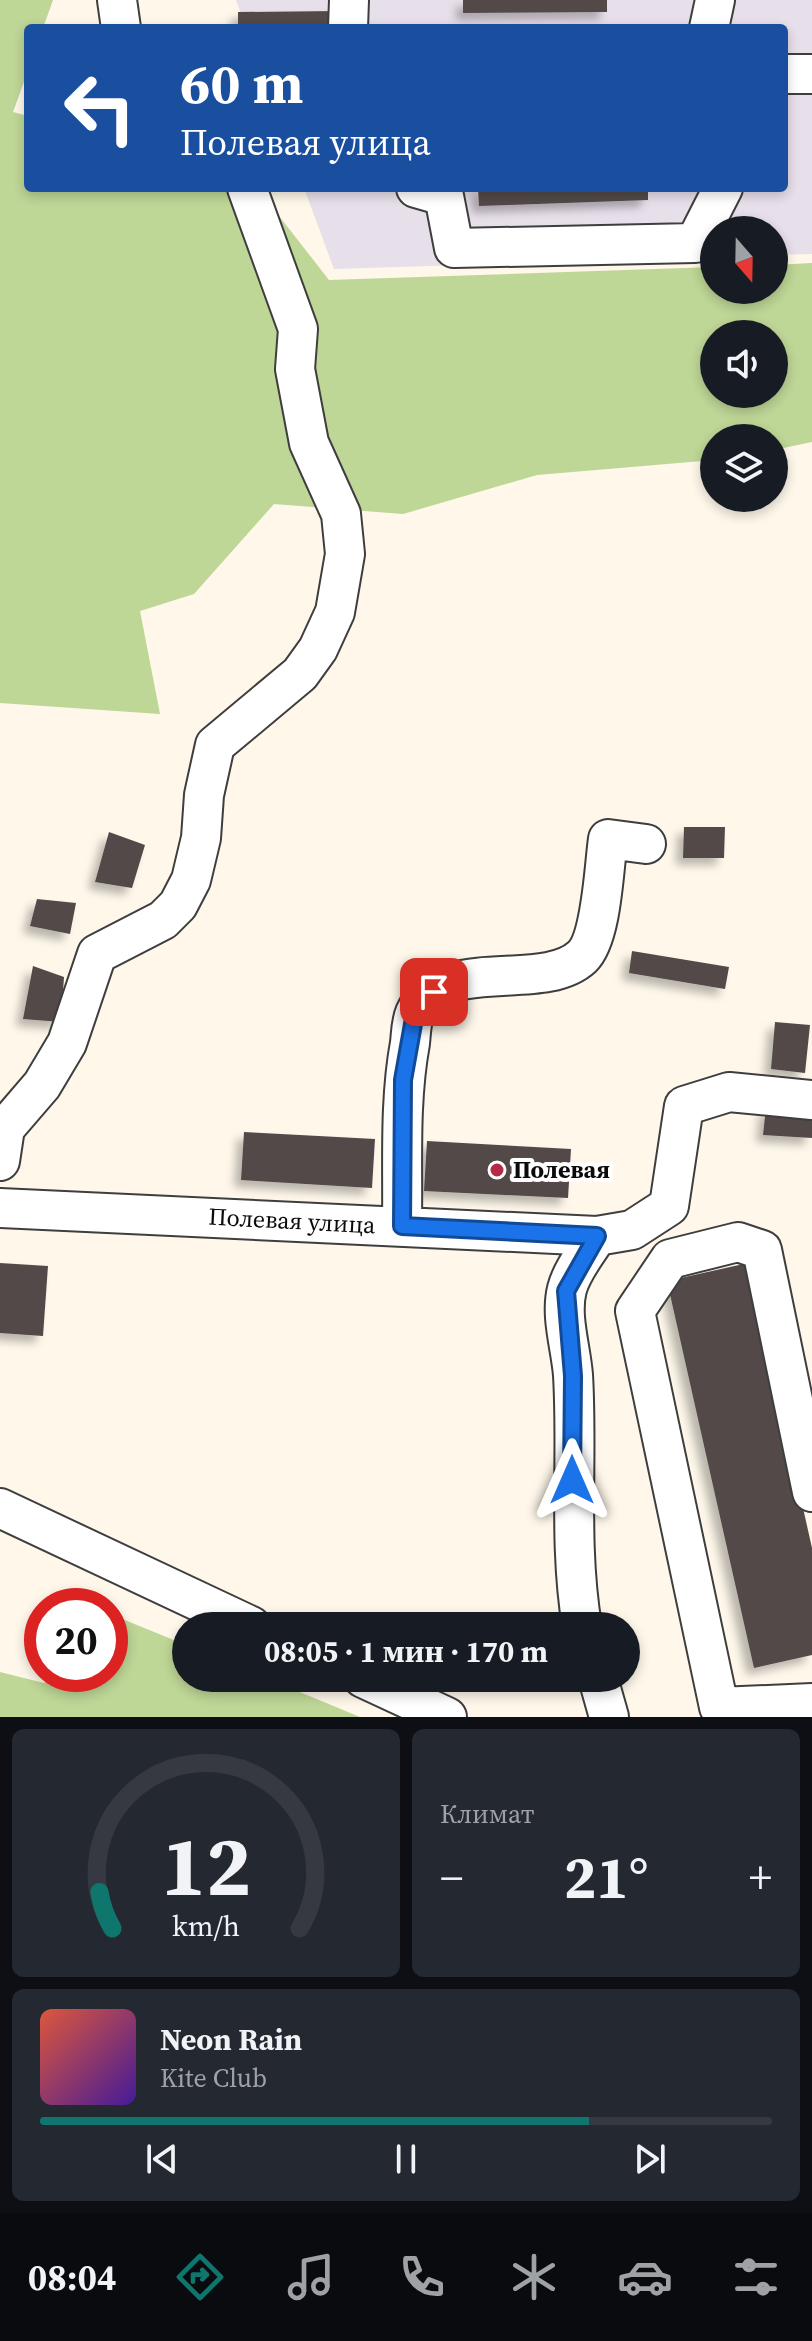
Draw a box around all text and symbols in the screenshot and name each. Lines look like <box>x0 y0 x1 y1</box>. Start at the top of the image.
text: 60 m <box>180 45 303 122</box>
icon: left <box>48 56 152 160</box>
text: Полевая улица <box>180 118 431 167</box>
north arrow <box>700 216 788 304</box>
map controls <box>700 216 788 512</box>
button: sound <box>700 320 788 408</box>
button: layers <box>700 424 788 512</box>
pin <box>400 958 468 1026</box>
icon: arrive <box>412 970 456 1014</box>
place label: Полевая <box>513 1153 610 1186</box>
marker: Полевая <box>488 1161 506 1179</box>
street label: Полевая улица <box>208 1200 377 1241</box>
position arrow <box>530 1438 614 1522</box>
speed limit sign: 20 <box>24 1588 128 1692</box>
text: 08:05 · 1 мин · 170 m <box>264 1631 548 1672</box>
text: Климат <box>440 1796 534 1832</box>
text: 12 <box>161 1809 251 1923</box>
text: 21° <box>564 1836 648 1918</box>
text: − <box>440 1847 463 1908</box>
text: + <box>749 1847 772 1908</box>
text: km/h <box>172 1906 240 1946</box>
text: Neon Rain <box>160 2019 302 2060</box>
text: Kite Club <box>160 2060 267 2096</box>
icon: previous <box>140 2137 184 2181</box>
icon: pause <box>384 2137 428 2181</box>
icon: next <box>628 2137 672 2181</box>
icon: directions <box>172 2249 228 2305</box>
icon: music <box>283 2249 339 2305</box>
icon: phone <box>394 2249 450 2305</box>
icon: climate <box>506 2249 562 2305</box>
icon: car <box>617 2249 673 2305</box>
icon: filters <box>728 2249 784 2305</box>
text: 08:04 <box>28 2253 117 2302</box>

